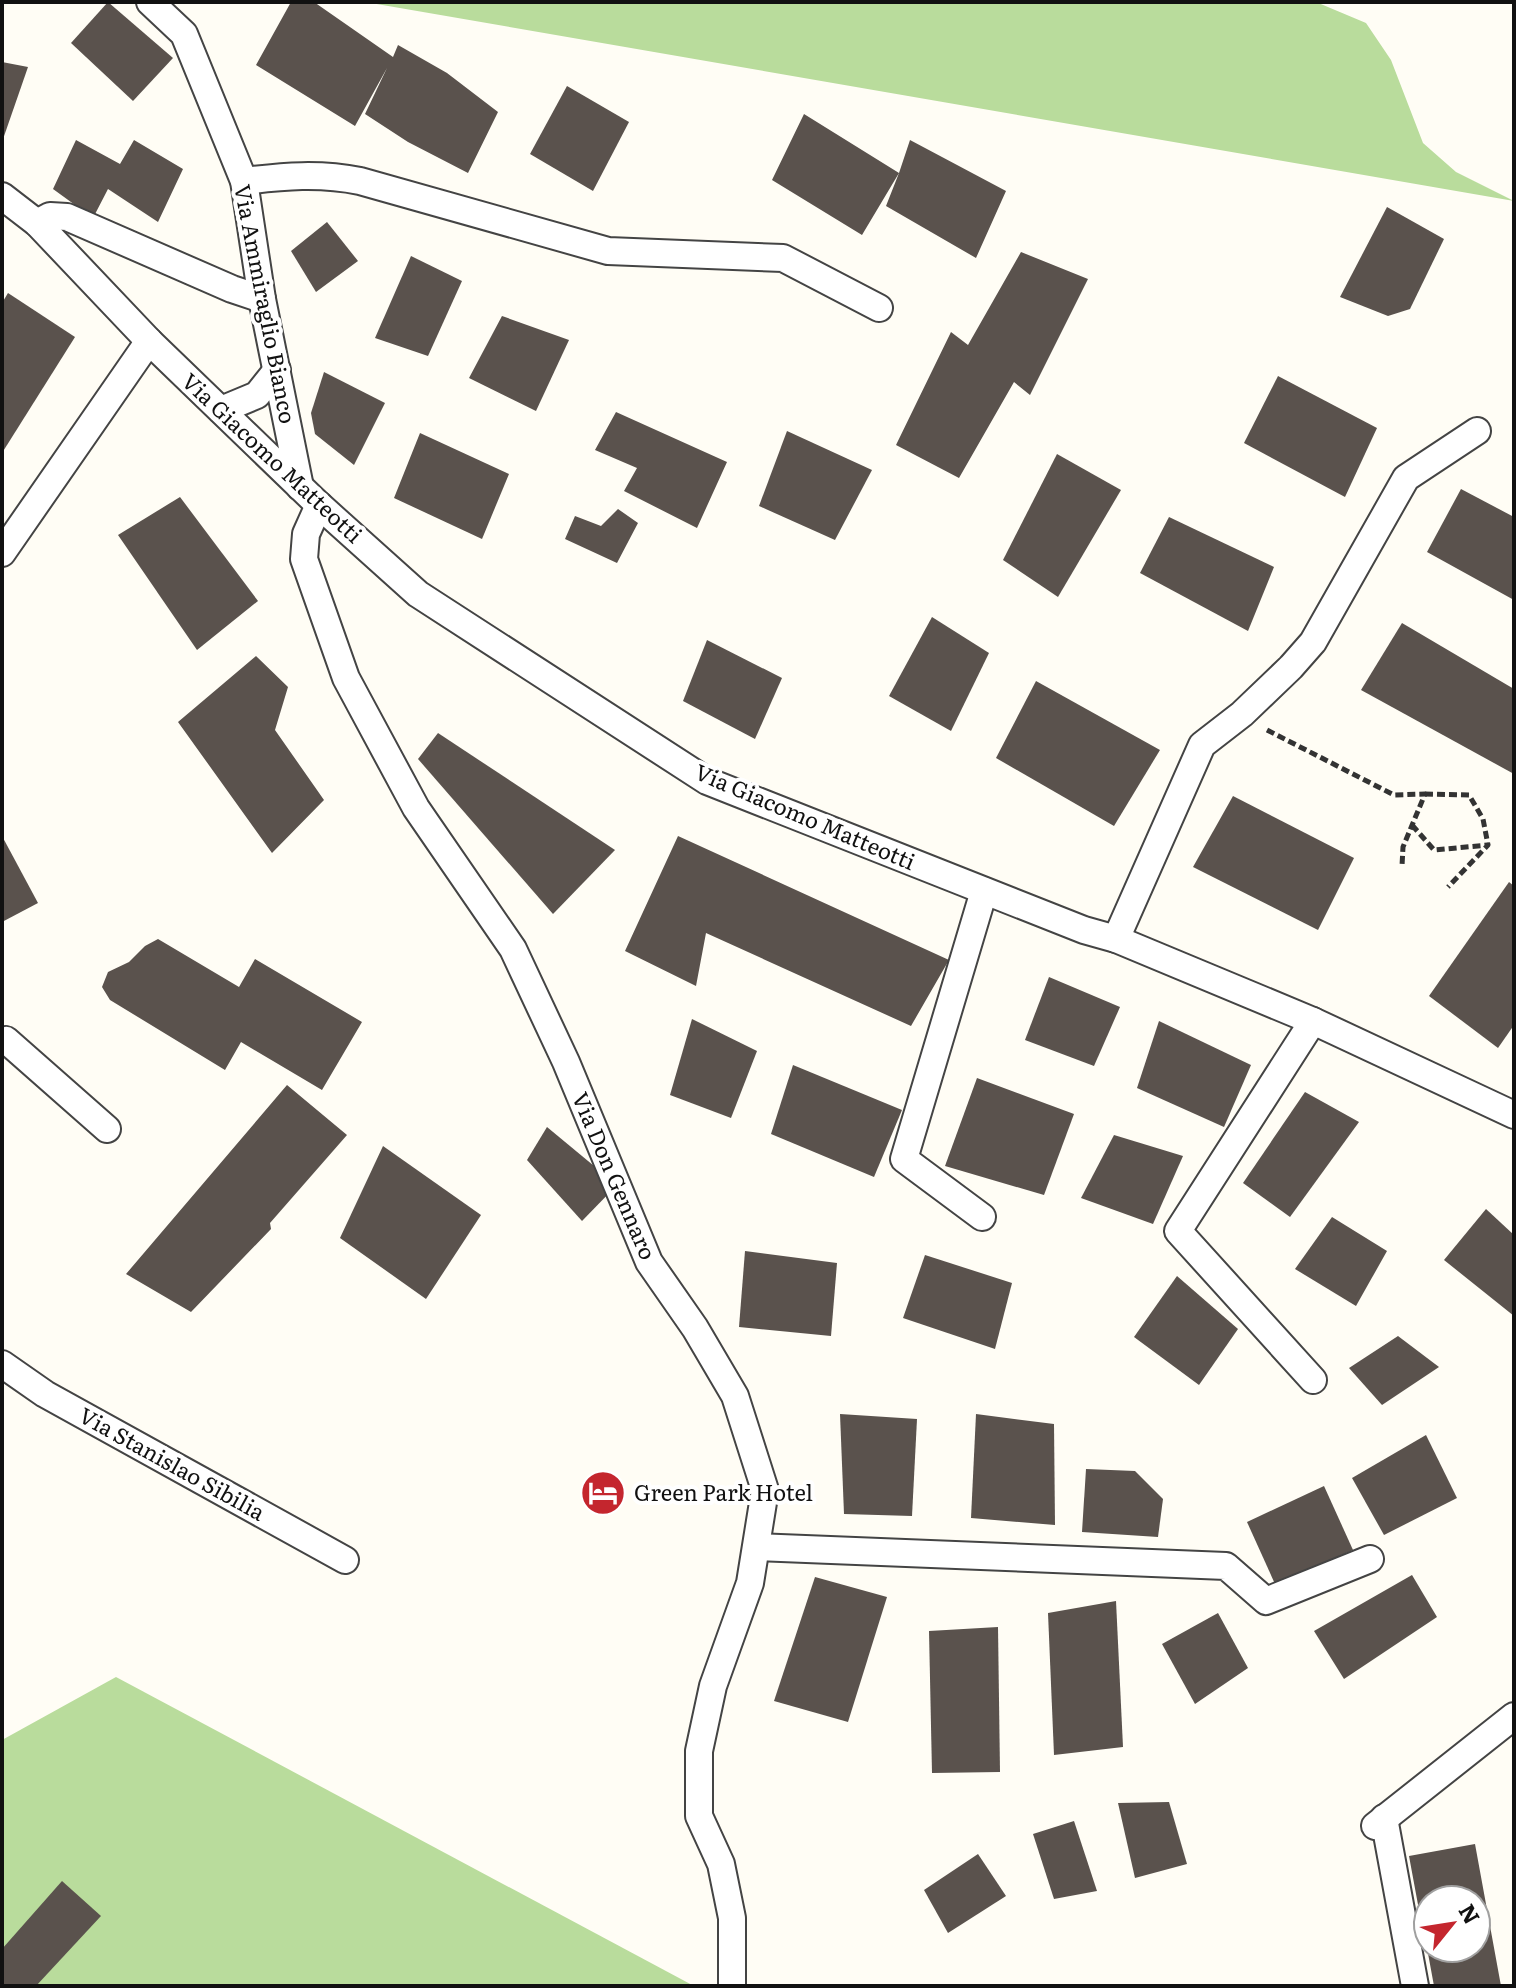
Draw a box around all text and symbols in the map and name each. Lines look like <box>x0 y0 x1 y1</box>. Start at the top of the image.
street label: Via Ammiraglio Bianco <box>227 181 306 426</box>
street label: Via Giacomo Matteotti <box>175 364 371 550</box>
street label: Via Giacomo Matteotti <box>690 754 921 877</box>
street label: Via Don Gennaro <box>565 1086 666 1264</box>
street label: Via Stanislao Sibilia <box>74 1398 272 1528</box>
hotel icon: Green Park Hotel <box>579 1469 627 1517</box>
place label: Green Park Hotel <box>634 1475 813 1508</box>
north arrow <box>1412 1884 1492 1964</box>
text: N <box>1452 1897 1490 1929</box>

